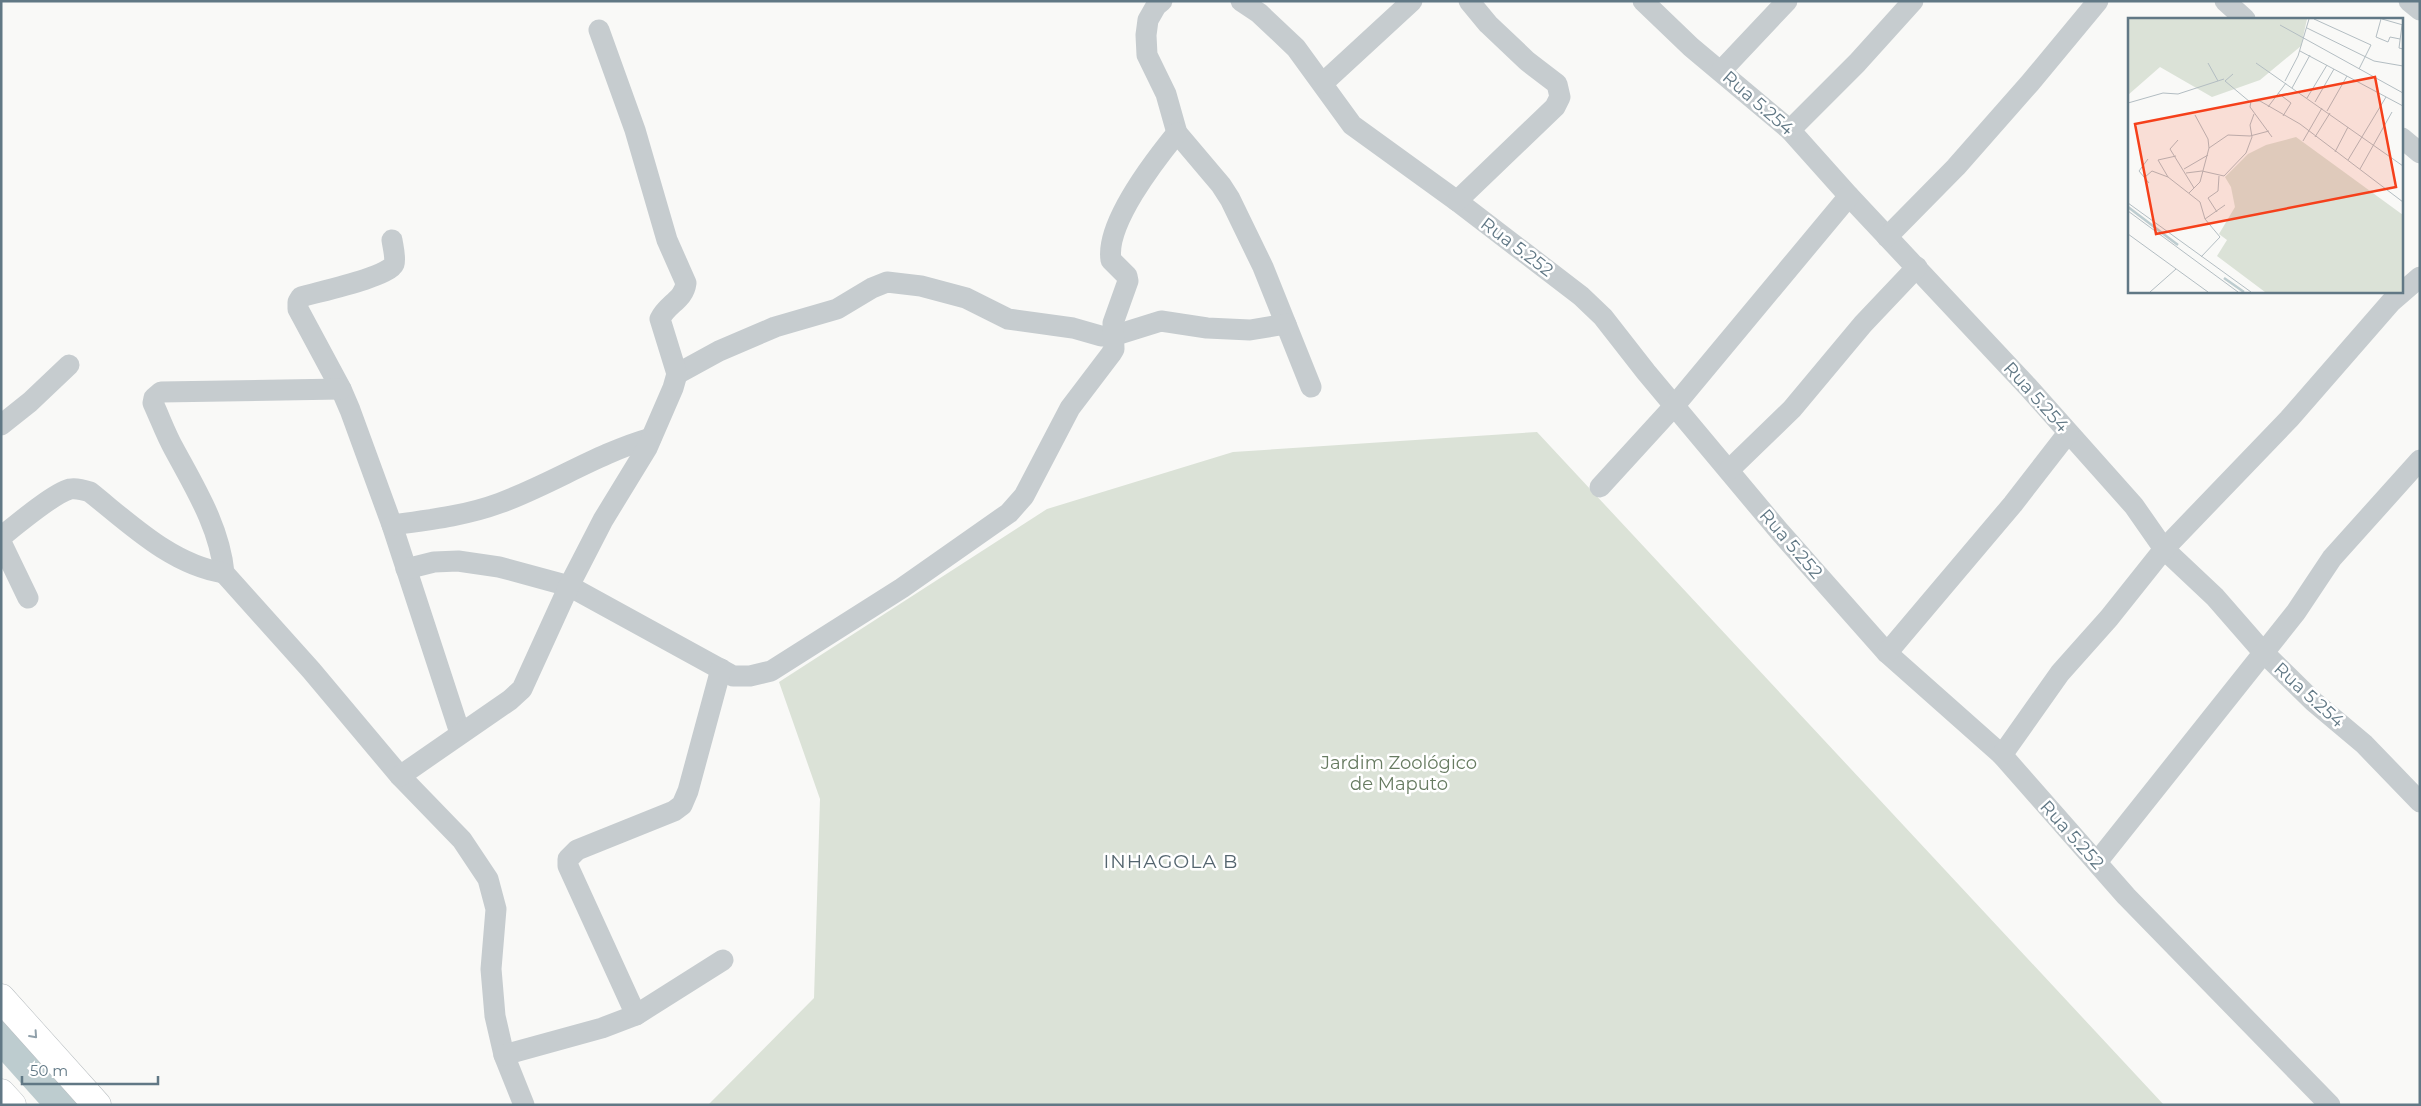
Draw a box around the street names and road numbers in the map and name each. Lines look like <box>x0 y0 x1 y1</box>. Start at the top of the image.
street label: Rua 5.254 <box>1718 66 1798 140</box>
street label: Rua 5.252 <box>1476 213 1558 281</box>
street label: Rua 5.254 <box>1999 357 2073 437</box>
street label: Rua 5.252 <box>1755 505 1827 583</box>
street label: Rua 5.254 <box>2269 658 2349 732</box>
street label: Rua 5.252 <box>2035 796 2109 874</box>

